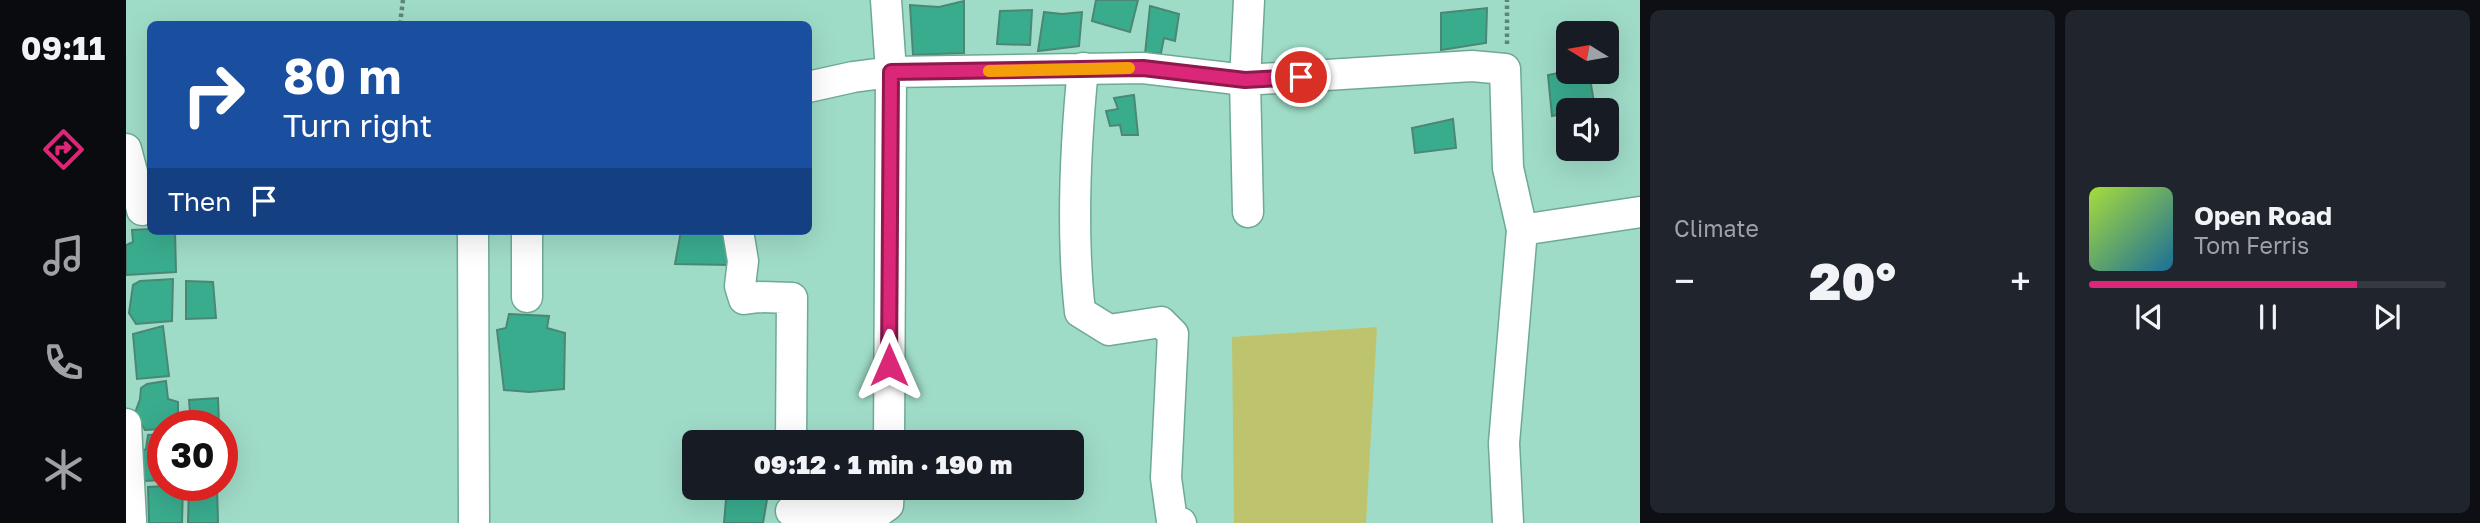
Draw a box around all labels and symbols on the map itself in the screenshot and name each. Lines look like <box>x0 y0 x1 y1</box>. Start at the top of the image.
north arrow <box>1556 21 1619 84</box>
pin <box>1271 47 1331 107</box>
position arrow <box>852 328 926 402</box>
speed limit sign: 30 <box>147 410 238 501</box>

